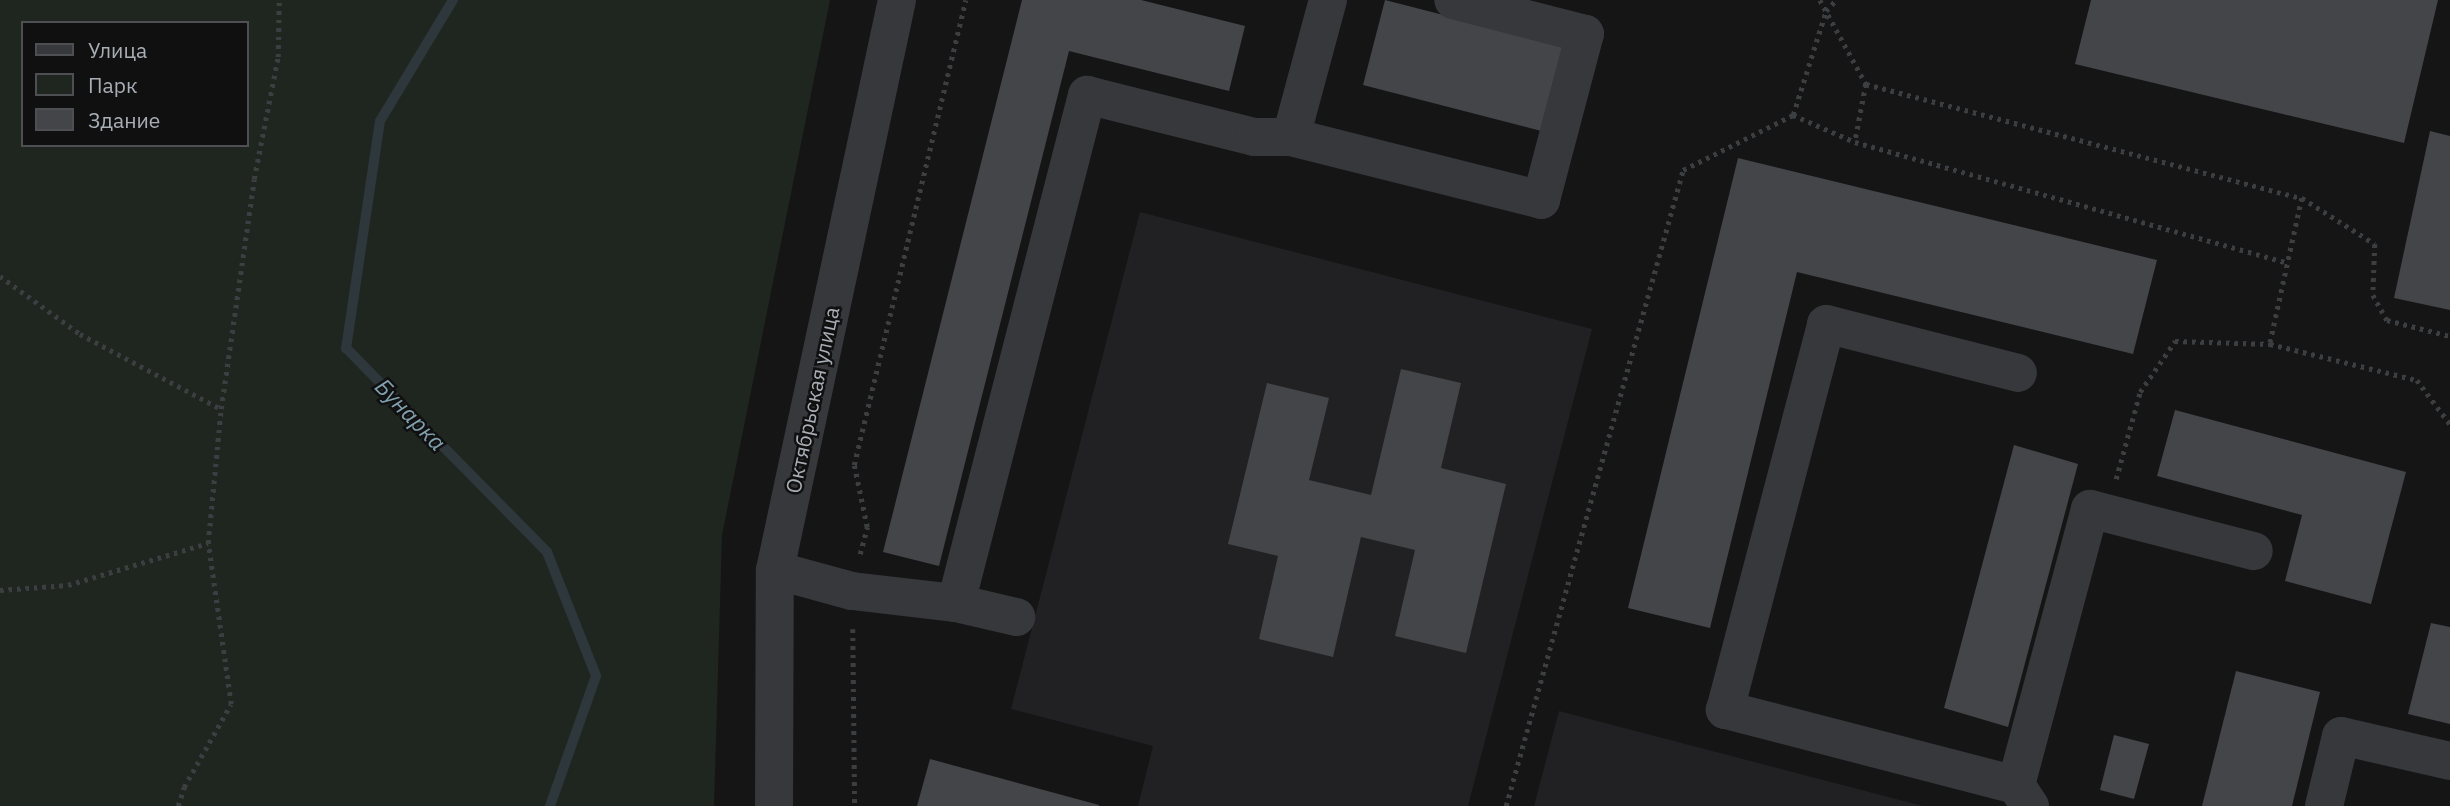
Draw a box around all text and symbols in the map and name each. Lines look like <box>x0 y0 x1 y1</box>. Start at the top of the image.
legend <box>21 21 248 147</box>
text: Улица <box>88 36 147 64</box>
text: Парк <box>88 71 138 99</box>
text: Здание <box>88 106 160 134</box>
street label: Октябрьская улица <box>780 305 844 495</box>
water label: Бунарка <box>370 372 452 456</box>

